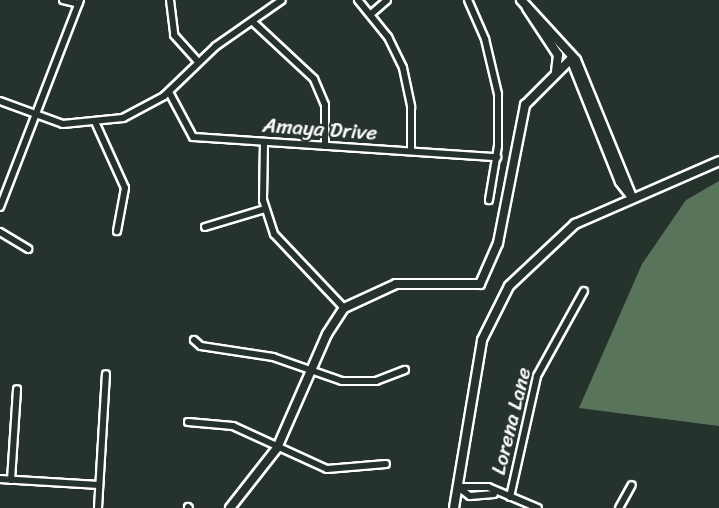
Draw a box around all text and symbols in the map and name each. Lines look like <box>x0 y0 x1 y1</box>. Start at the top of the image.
street label: Amaya Drive <box>262 112 378 146</box>
street label: Lorena Lane <box>486 365 536 477</box>

